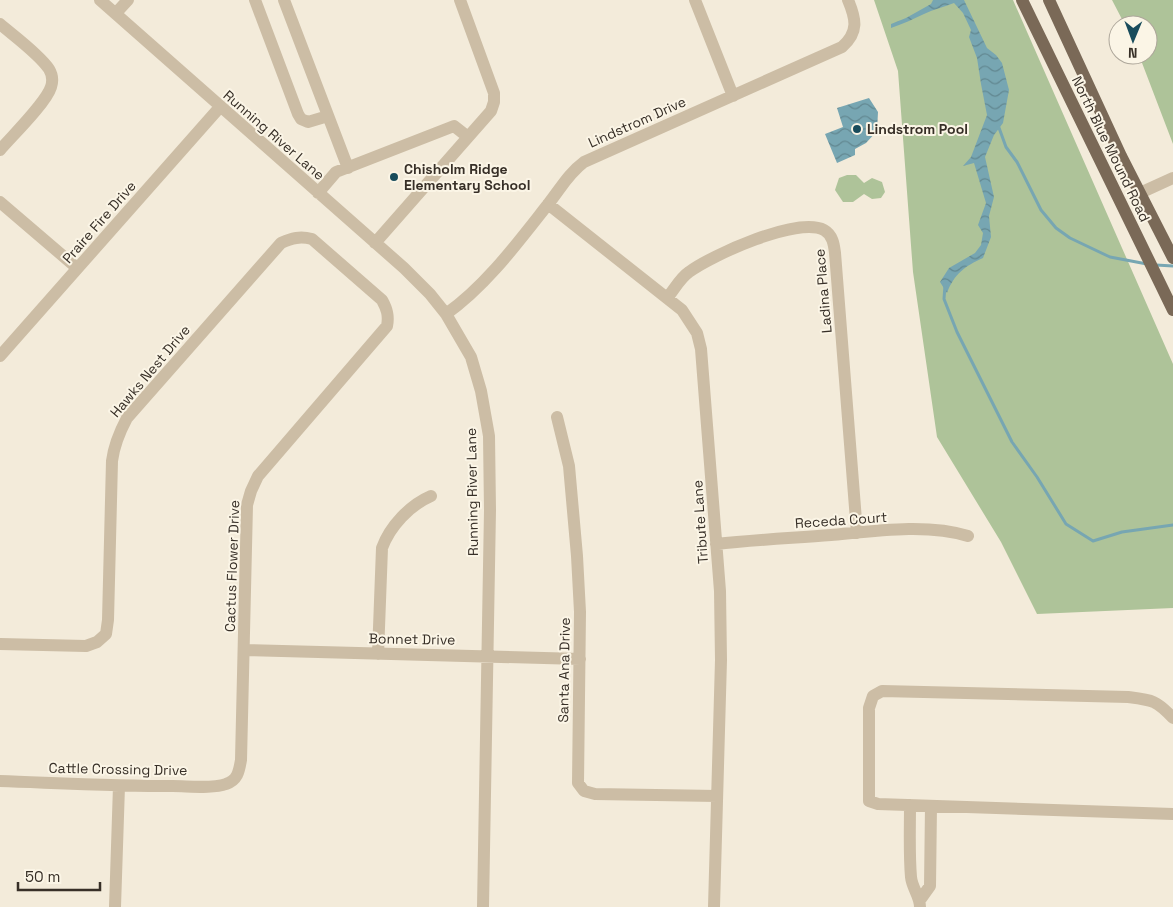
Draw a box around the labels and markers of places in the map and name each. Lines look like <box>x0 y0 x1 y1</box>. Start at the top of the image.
place label: Lindstrom Pool <box>867 120 968 138</box>
marker: Lindstrom Pool <box>851 123 863 135</box>
place label: Chisholm Ridge Elementary School <box>404 160 530 194</box>
marker: Chisholm Ridge Elementary School <box>388 171 400 183</box>

